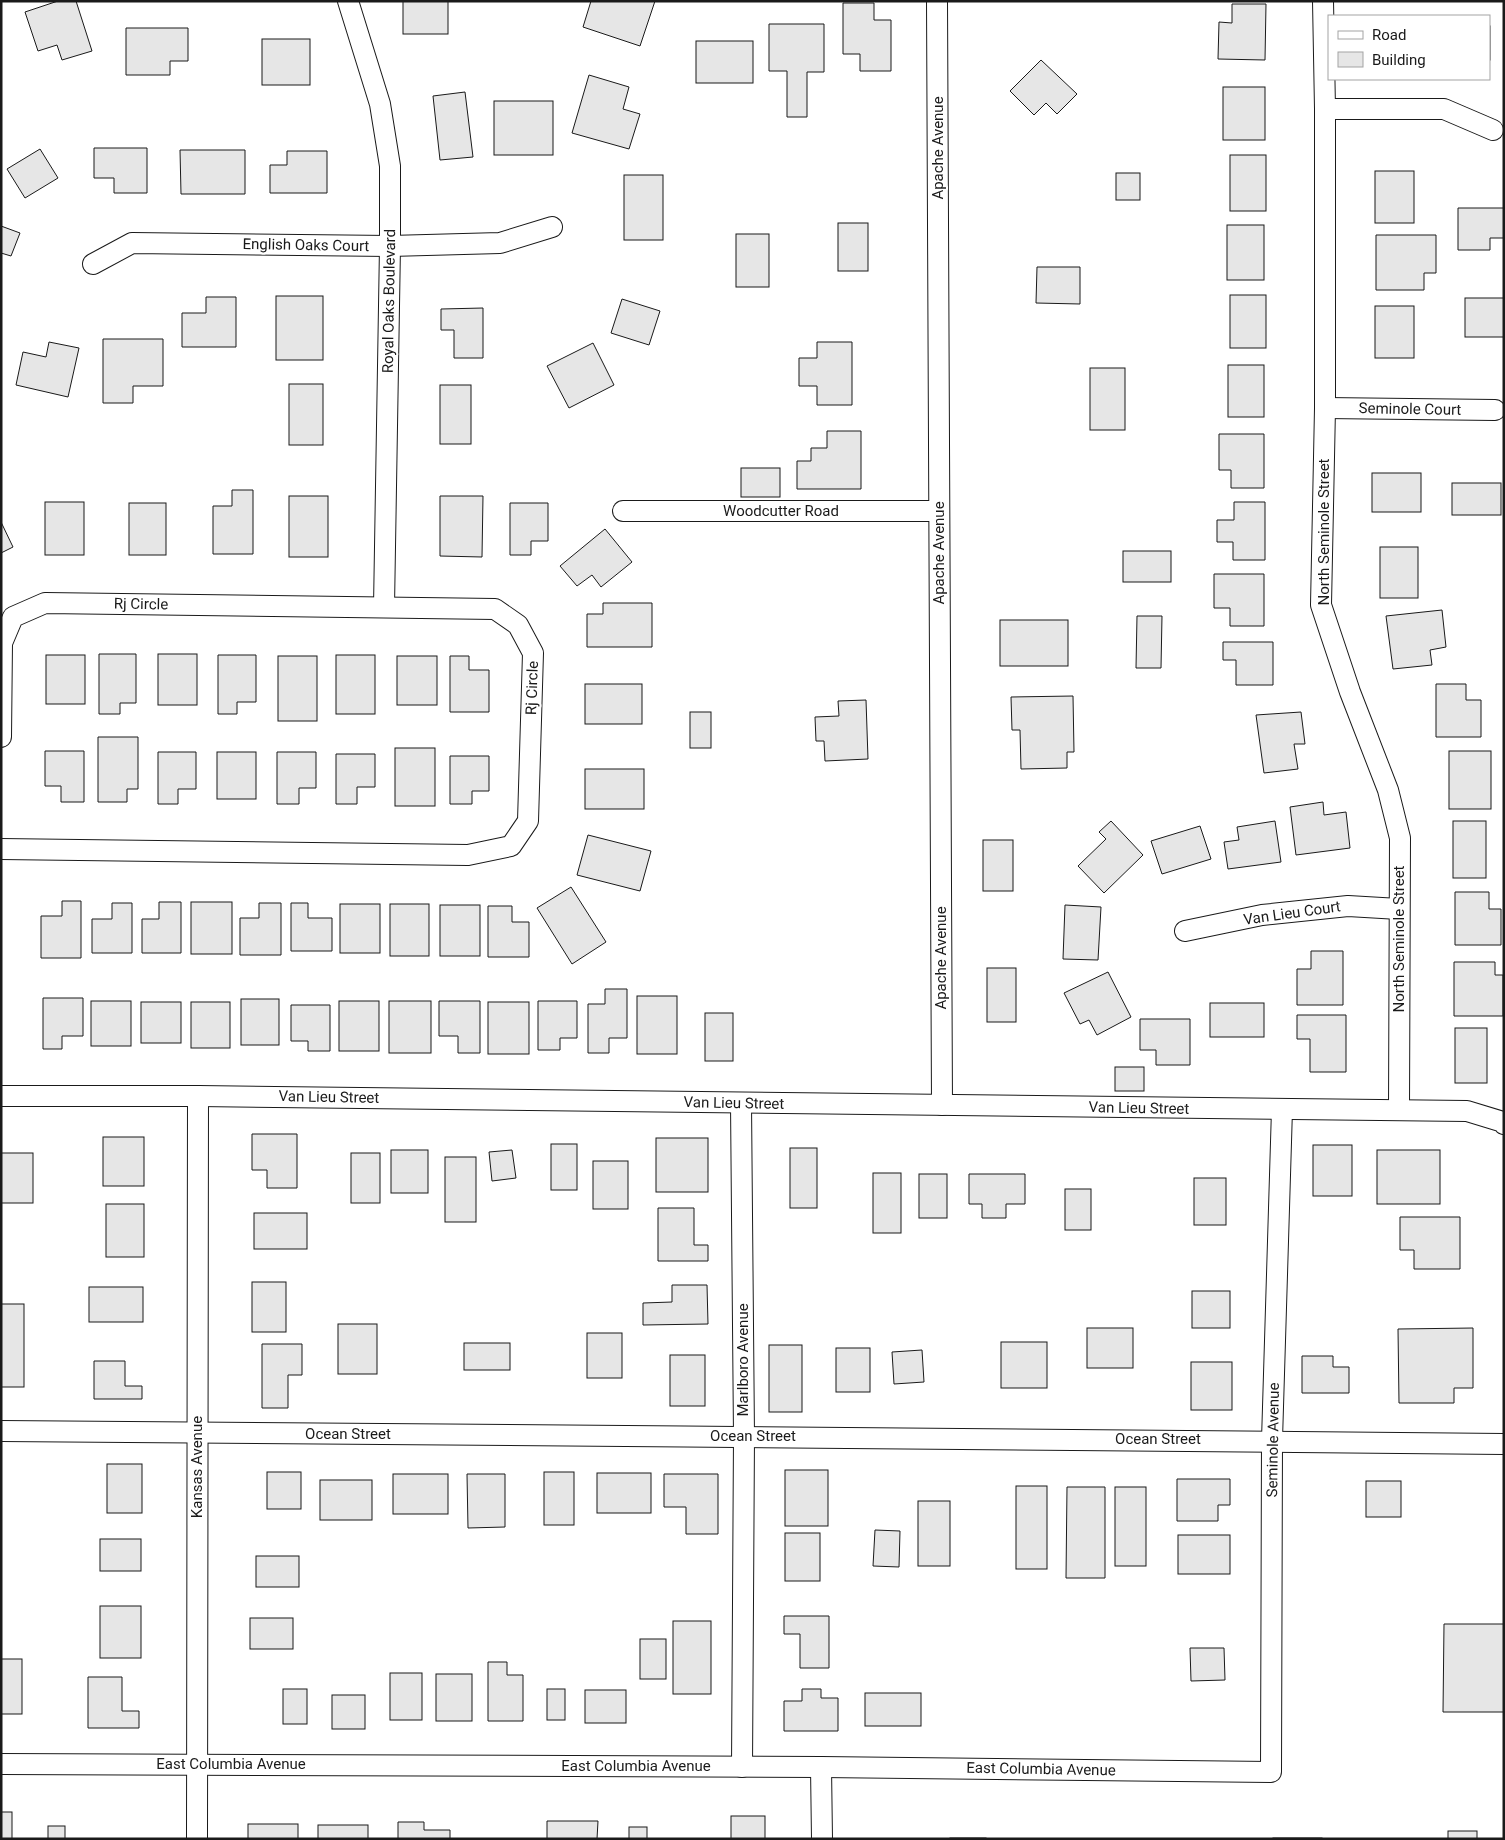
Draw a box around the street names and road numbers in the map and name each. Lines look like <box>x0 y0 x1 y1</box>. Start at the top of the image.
street label: Apache Avenue <box>929 96 947 200</box>
street label: Royal Oaks Boulevard <box>379 229 399 373</box>
street label: English Oaks Court <box>242 235 370 255</box>
street label: Seminole Court <box>1358 399 1462 419</box>
street label: North Seminole Street <box>1315 458 1333 606</box>
street label: Apache Avenue <box>930 501 948 605</box>
street label: Woodcutter Road <box>723 502 839 520</box>
street label: Rj Circle <box>114 595 168 613</box>
street label: Rj Circle <box>522 660 542 715</box>
street label: North Seminole Street <box>1390 865 1408 1013</box>
street label: Van Lieu Court <box>1242 897 1342 929</box>
street label: Apache Avenue <box>932 906 950 1010</box>
street label: Van Lieu Street <box>279 1087 380 1107</box>
street label: Van Lieu Street <box>684 1093 785 1113</box>
street label: Van Lieu Street <box>1089 1098 1190 1118</box>
street label: Marlboro Avenue <box>734 1303 752 1417</box>
street label: Seminole Avenue <box>1263 1382 1283 1498</box>
street label: Kansas Avenue <box>188 1416 206 1518</box>
street label: Ocean Street <box>305 1425 391 1443</box>
street label: Ocean Street <box>710 1427 796 1445</box>
street label: Ocean Street <box>1115 1430 1201 1448</box>
street label: East Columbia Avenue <box>156 1755 306 1773</box>
street label: East Columbia Avenue <box>561 1757 711 1775</box>
street label: East Columbia Avenue <box>966 1759 1116 1779</box>

